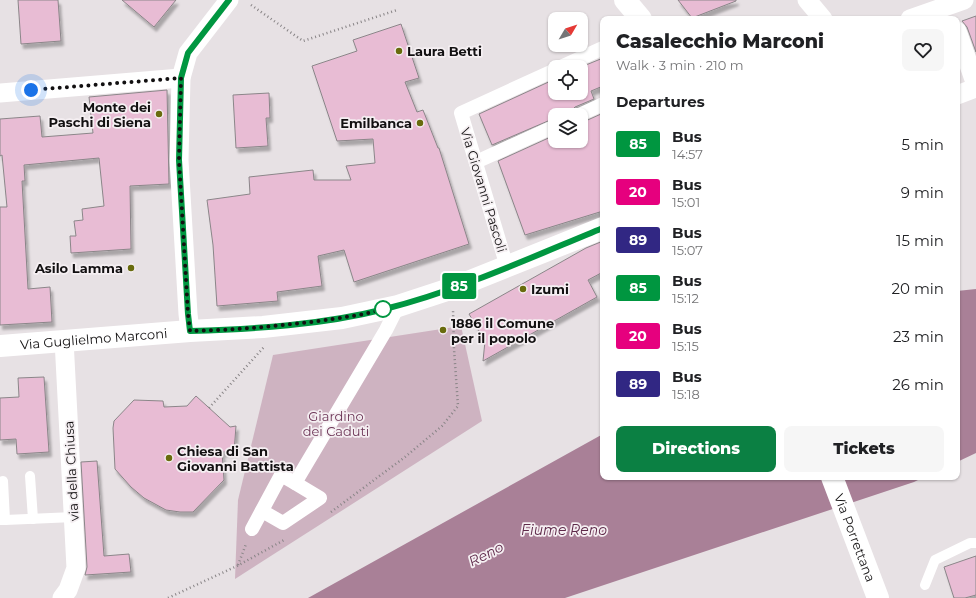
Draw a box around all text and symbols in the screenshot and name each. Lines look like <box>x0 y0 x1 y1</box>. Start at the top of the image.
north arrow <box>548 12 588 52</box>
map controls <box>548 12 588 148</box>
button: heart <box>902 29 944 71</box>
text: Casalecchio Marconi <box>616 30 824 53</box>
place label: Laura Betti <box>407 43 482 59</box>
marker: Laura Betti <box>394 46 404 56</box>
text: Walk · 3 min · 210 m <box>616 57 744 73</box>
button: locate <box>548 60 588 100</box>
your location <box>21 80 41 100</box>
text: Departures <box>616 92 705 111</box>
place label: Monte dei Paschi di Siena <box>49 99 151 130</box>
button: layers <box>548 108 588 148</box>
marker: Monte dei Paschi di Siena <box>154 109 164 119</box>
place label: Emilbanca <box>340 115 412 131</box>
marker: Emilbanca <box>415 118 425 128</box>
street label: Via Giovanni Pascoli <box>457 126 511 254</box>
text: Bus <box>672 127 702 146</box>
text: 85 <box>629 135 647 153</box>
text: 5 min <box>901 135 944 154</box>
text: 14:57 <box>672 146 703 162</box>
text: Bus <box>672 175 702 194</box>
text: 20 <box>629 183 647 201</box>
text: 9 min <box>901 183 944 202</box>
text: 15:01 <box>672 194 700 210</box>
text: Bus <box>672 223 702 242</box>
text: 89 <box>629 231 647 249</box>
text: 15 min <box>896 231 944 250</box>
text: 15:07 <box>672 242 703 258</box>
place label: Asilo Lamma <box>34 260 123 276</box>
marker: Asilo Lamma <box>126 263 136 273</box>
text: Bus <box>672 271 702 290</box>
line badge: 85 <box>441 273 477 299</box>
text: 85 <box>450 277 468 295</box>
text: 85 <box>629 279 647 297</box>
text: 20 min <box>892 279 944 298</box>
place label: Izumi <box>531 281 569 297</box>
marker: Izumi <box>518 284 528 294</box>
text: 15:12 <box>672 290 699 306</box>
unlabelled marker <box>374 300 392 318</box>
place label: 1886 il Comune per il popolo <box>451 315 554 346</box>
text: Bus <box>672 319 702 338</box>
street label: Via Guglielmo Marconi <box>19 325 168 352</box>
marker: 1886 il Comune per il popolo <box>438 325 448 335</box>
text: 20 <box>629 327 647 345</box>
text: 23 min <box>893 327 944 346</box>
text: 15:15 <box>672 338 699 354</box>
text: Bus <box>672 367 702 386</box>
text: 89 <box>629 375 647 393</box>
text: 26 min <box>892 375 944 394</box>
text: 15:18 <box>672 386 700 402</box>
park label: Giardino dei Caduti <box>303 408 369 439</box>
street label: via della Chiusa <box>60 420 82 522</box>
button: Directions <box>616 426 776 472</box>
button: Tickets <box>784 426 944 472</box>
place label: Chiesa di San Giovanni Battista <box>177 443 294 474</box>
marker: Chiesa di San Giovanni Battista <box>164 453 174 463</box>
street label: Via Porrettana <box>831 491 879 584</box>
water label: Fiume Reno <box>521 521 607 539</box>
water label: Reno <box>466 538 507 570</box>

